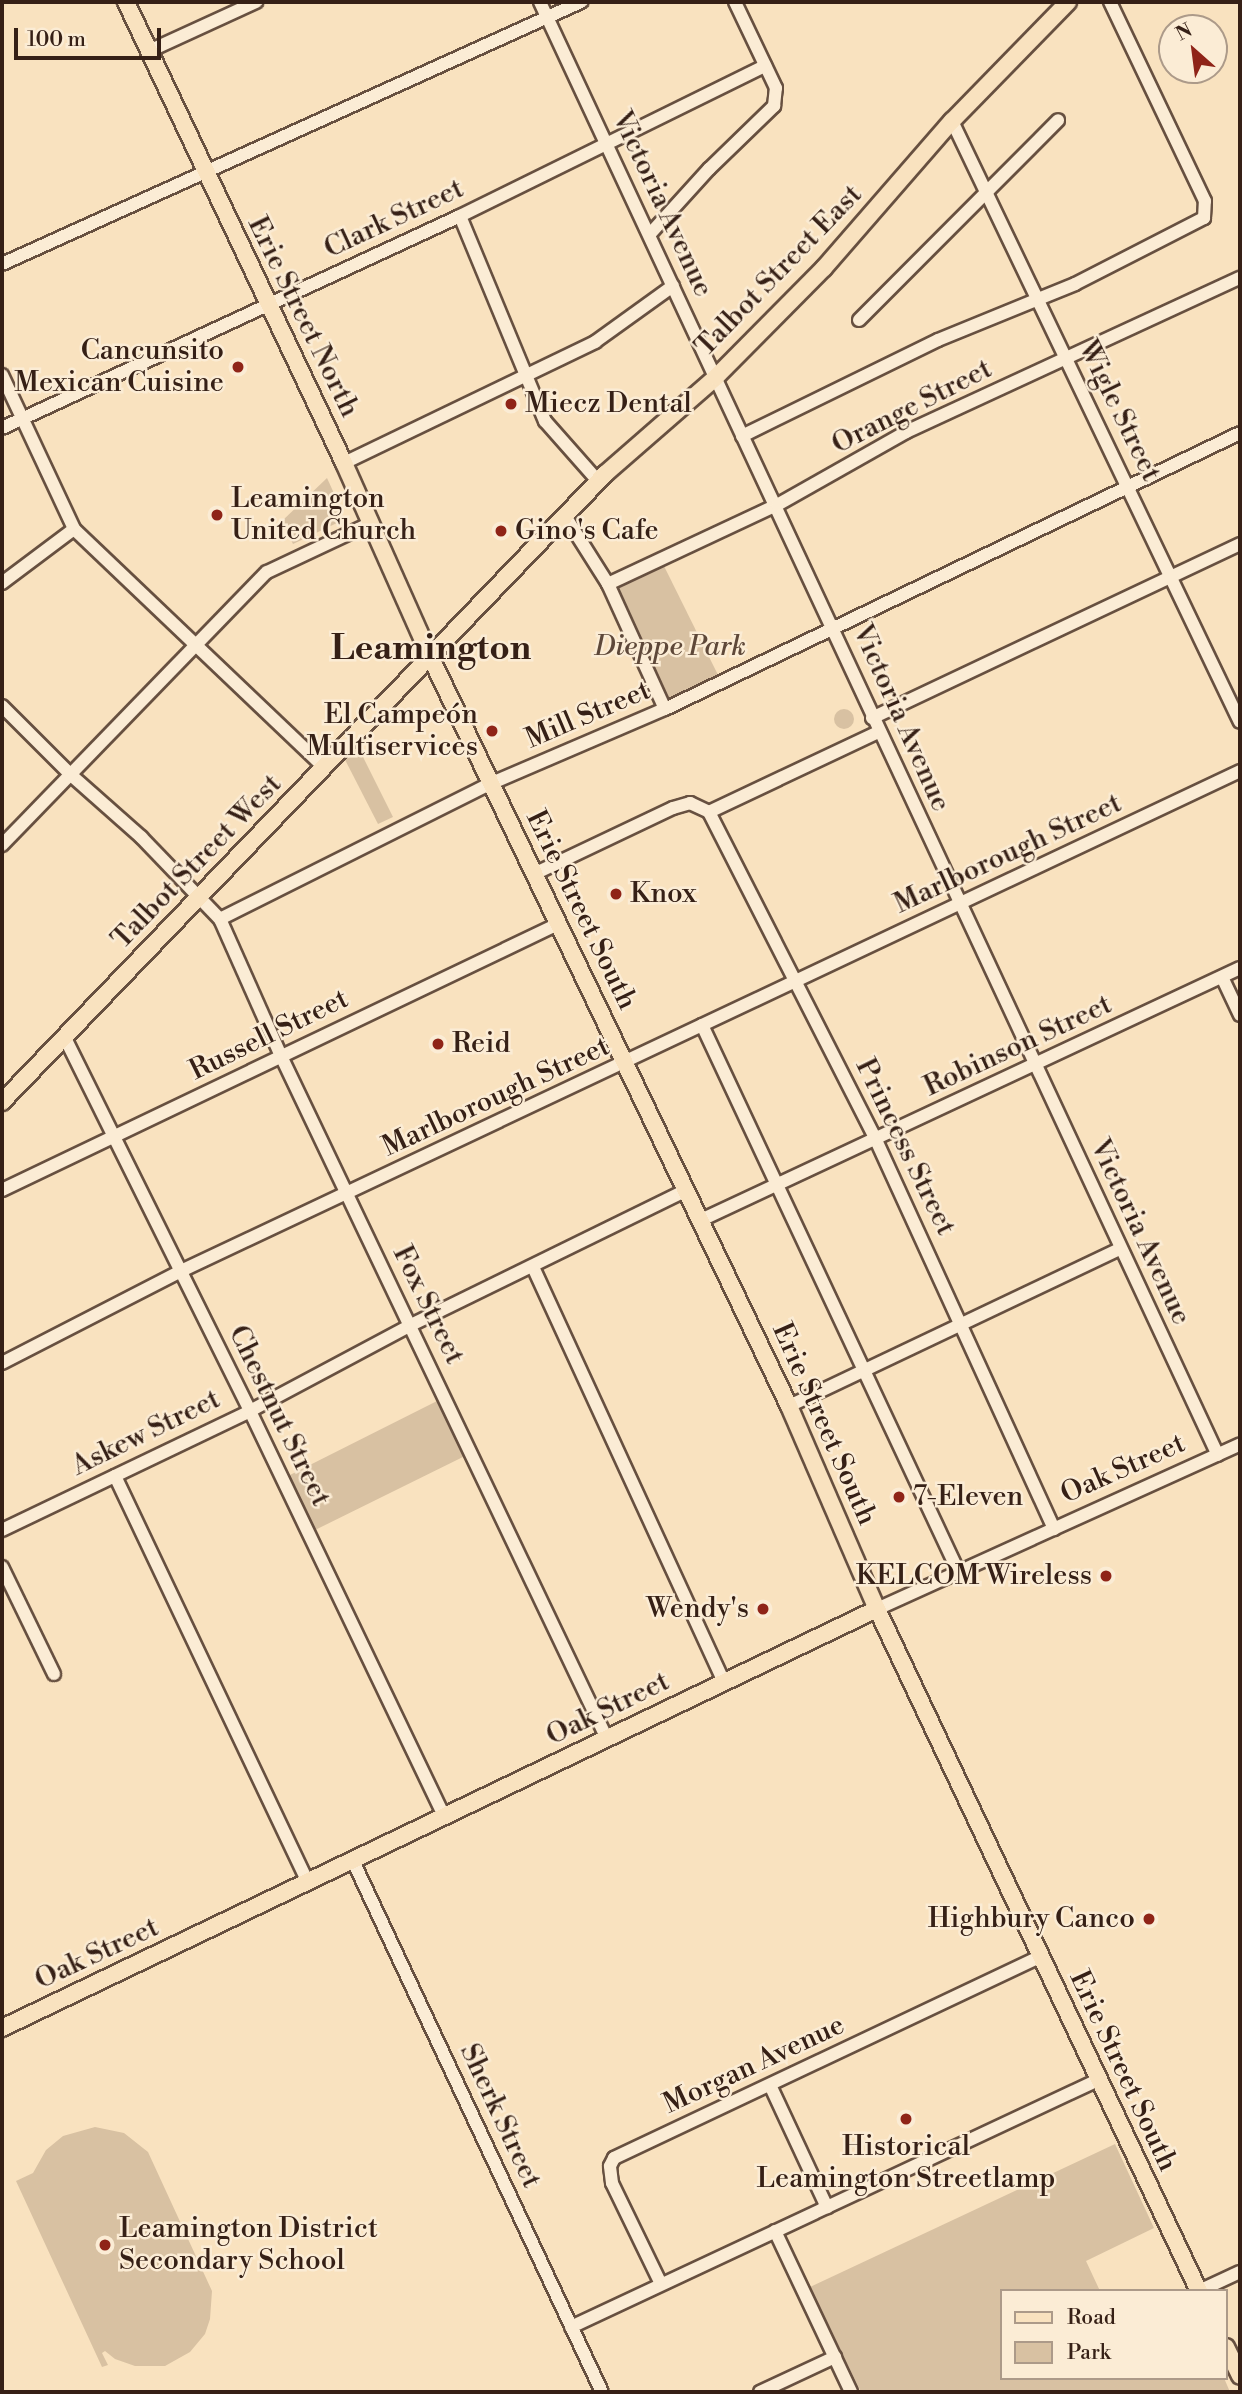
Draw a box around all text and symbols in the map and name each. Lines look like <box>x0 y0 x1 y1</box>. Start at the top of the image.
scale bar <box>18 14 164 58</box>
north arrow <box>1158 14 1228 84</box>
text: N <box>1172 18 1196 46</box>
text: 100 m <box>27 27 86 53</box>
street label: Victoria Avenue <box>604 106 720 302</box>
street label: Clark Street <box>319 172 469 266</box>
street label: Talbot Street East <box>689 178 869 364</box>
street label: Erie Street North <box>240 211 366 423</box>
place label: Cancunsito Mexican Cuisine <box>14 334 224 400</box>
street label: Wigle Street <box>1071 335 1167 487</box>
street label: Orange Street <box>826 352 998 462</box>
marker: Cancunsito Mexican Cuisine <box>230 359 246 375</box>
place label: Miecz Dental <box>525 387 692 421</box>
marker: Miecz Dental <box>503 396 519 412</box>
place label: Leamington United Church <box>231 482 416 548</box>
marker: Leamington United Church <box>209 507 225 523</box>
place label: Gino's Cafe <box>515 514 659 548</box>
marker: Gino's Cafe <box>493 523 509 539</box>
street label: Victoria Avenue <box>845 619 957 817</box>
district label: Leamington <box>331 628 531 670</box>
park label: Dieppe Park <box>594 630 746 664</box>
street label: Mill Street <box>521 674 655 756</box>
place label: El Campeón Multiservices <box>307 698 478 764</box>
marker: El Campeón Multiservices <box>484 723 500 739</box>
street label: Talbot Street West <box>105 768 289 956</box>
street label: Marlborough Street <box>889 787 1127 921</box>
street label: Erie Street South <box>518 805 644 1015</box>
place label: Knox <box>630 877 696 911</box>
marker: Knox <box>608 886 624 902</box>
street label: Russell Street <box>184 982 354 1088</box>
street label: Robinson Street <box>919 988 1117 1104</box>
place label: Reid <box>452 1027 510 1061</box>
street label: Marlborough Street <box>377 1030 615 1164</box>
marker: Reid <box>430 1036 446 1052</box>
street label: Princess Street <box>848 1053 962 1241</box>
street label: Victoria Avenue <box>1082 1134 1198 1330</box>
street label: Fox Street <box>385 1240 471 1370</box>
street label: Erie Street South <box>764 1318 884 1530</box>
street label: Chestnut Street <box>221 1320 337 1512</box>
street label: Askew Street <box>66 1383 226 1483</box>
street label: Oak Street <box>1056 1427 1190 1511</box>
place label: 7-Eleven <box>913 1480 1023 1514</box>
marker: 7-Eleven <box>891 1489 907 1505</box>
place label: KELCOM Wireless <box>856 1559 1092 1593</box>
marker: KELCOM Wireless <box>1098 1568 1114 1584</box>
place label: Wendy's <box>646 1592 749 1626</box>
marker: Wendy's <box>755 1601 771 1617</box>
street label: Oak Street <box>541 1665 675 1753</box>
place label: Highbury Canco <box>928 1902 1135 1936</box>
street label: Oak Street <box>30 1911 164 1997</box>
marker: Highbury Canco <box>1141 1911 1157 1927</box>
street label: Erie Street South <box>1062 1965 1184 2177</box>
street label: Morgan Avenue <box>658 2008 850 2122</box>
street label: Sherk Street <box>452 2039 548 2193</box>
marker: Historical Leamington Streetlamp <box>898 2111 914 2127</box>
place label: Historical Leamington Streetlamp <box>756 2130 1056 2196</box>
place label: Leamington District Secondary School <box>119 2212 378 2278</box>
marker: Leamington District Secondary School <box>97 2237 113 2253</box>
legend <box>1000 2289 1228 2380</box>
text: Road <box>1067 2305 1116 2331</box>
text: Park <box>1067 2340 1111 2366</box>

